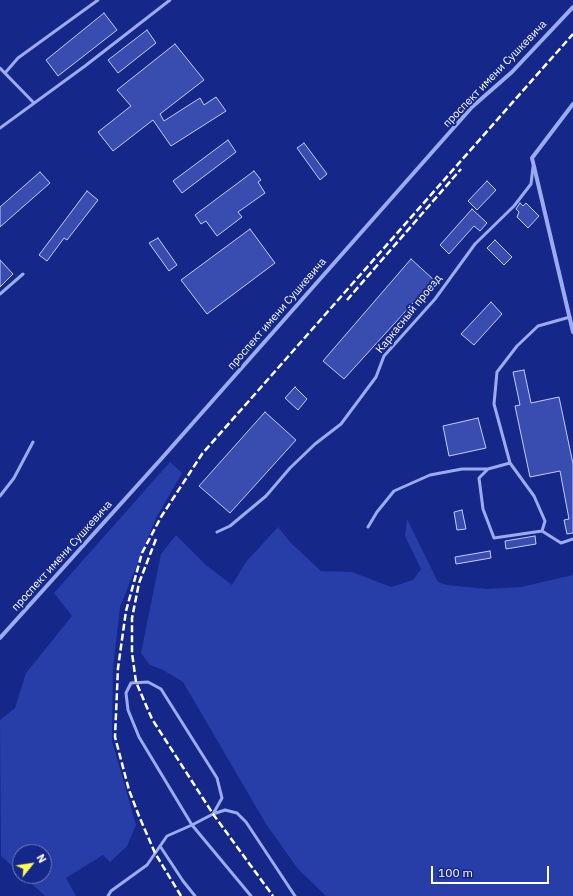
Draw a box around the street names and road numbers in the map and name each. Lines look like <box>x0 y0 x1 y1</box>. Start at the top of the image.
street label: проспект имени Сушкевича <box>440 18 550 130</box>
street label: проспект имени Сушкевича <box>225 255 329 373</box>
street label: Каркасный проезд <box>373 272 445 356</box>
street label: проспект имени Сушкевича <box>9 498 115 614</box>

